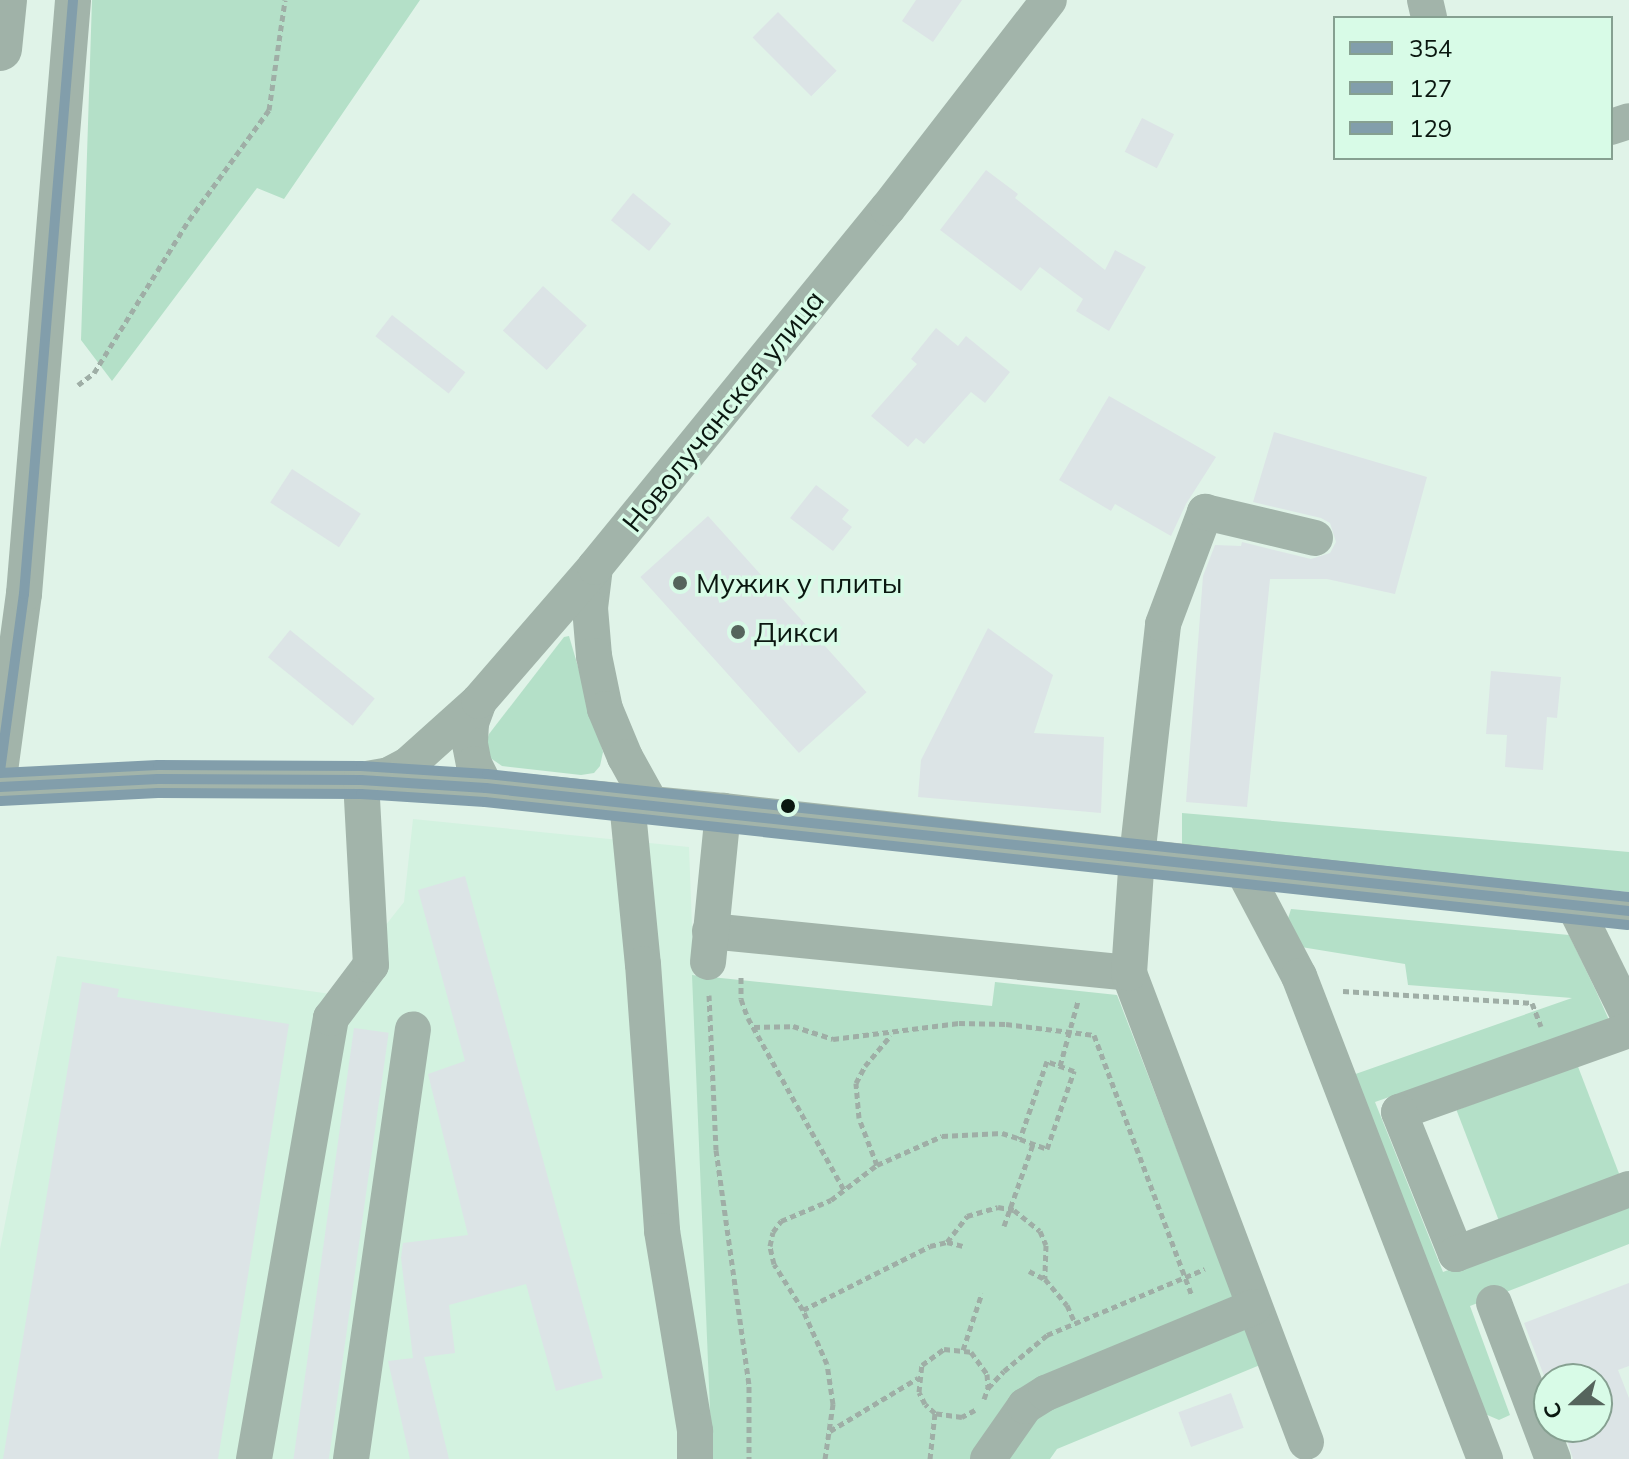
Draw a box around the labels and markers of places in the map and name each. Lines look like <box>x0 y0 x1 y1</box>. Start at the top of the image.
place label: Мужик у плиты <box>696 566 903 600</box>
marker: Мужик у плиты <box>671 574 689 592</box>
place label: Дикси <box>754 615 839 649</box>
marker: Дикси <box>729 623 747 641</box>
unlabelled marker <box>780 798 796 814</box>

